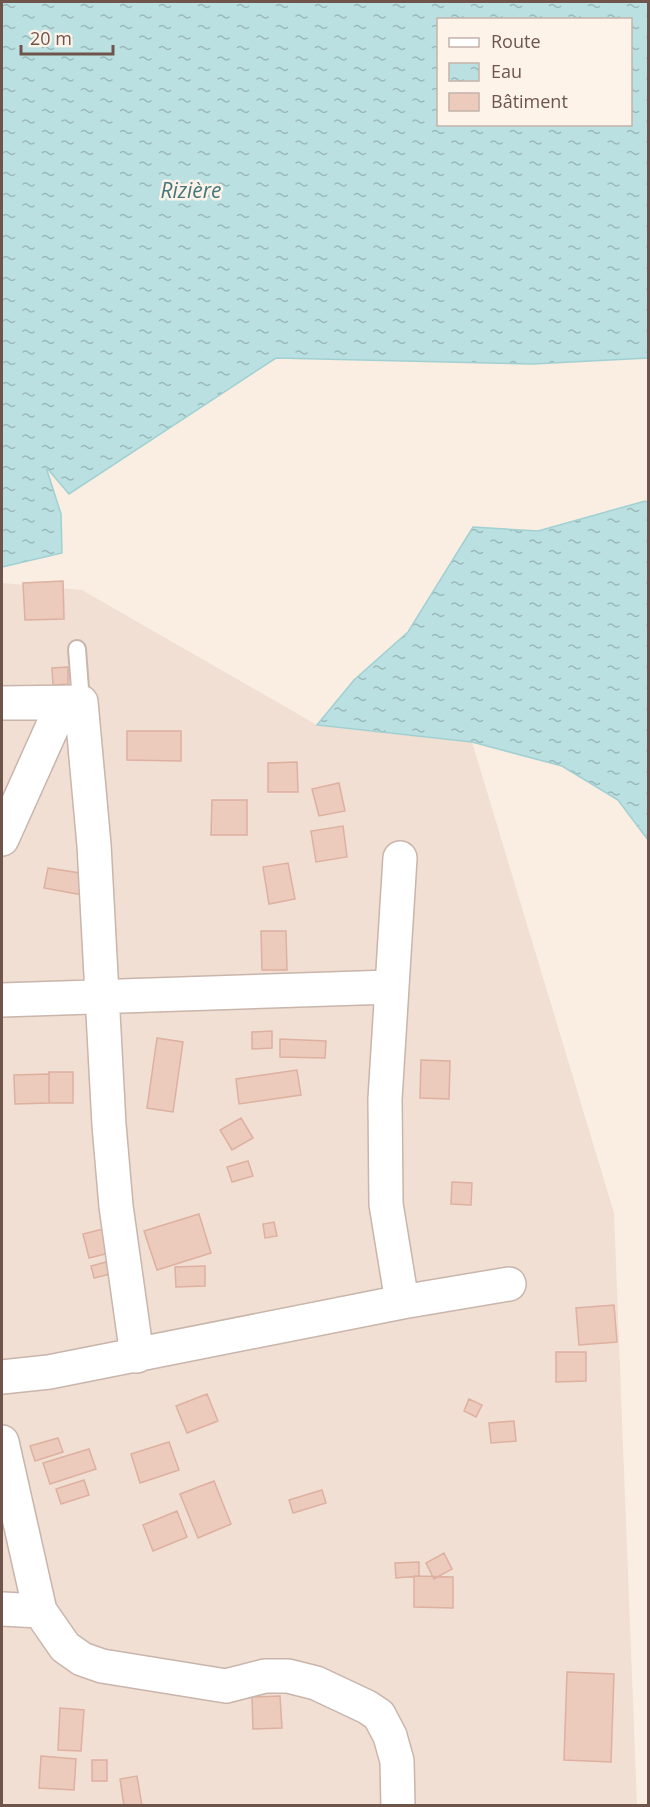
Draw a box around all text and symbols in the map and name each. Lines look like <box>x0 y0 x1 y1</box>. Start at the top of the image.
scale bar <box>21 18 112 56</box>
legend <box>437 18 632 126</box>
text: 20 m <box>30 26 72 50</box>
text: Route <box>491 29 541 53</box>
text: Eau <box>491 59 522 83</box>
text: Bâtiment <box>491 89 568 113</box>
water label: Rizière <box>160 176 222 204</box>

